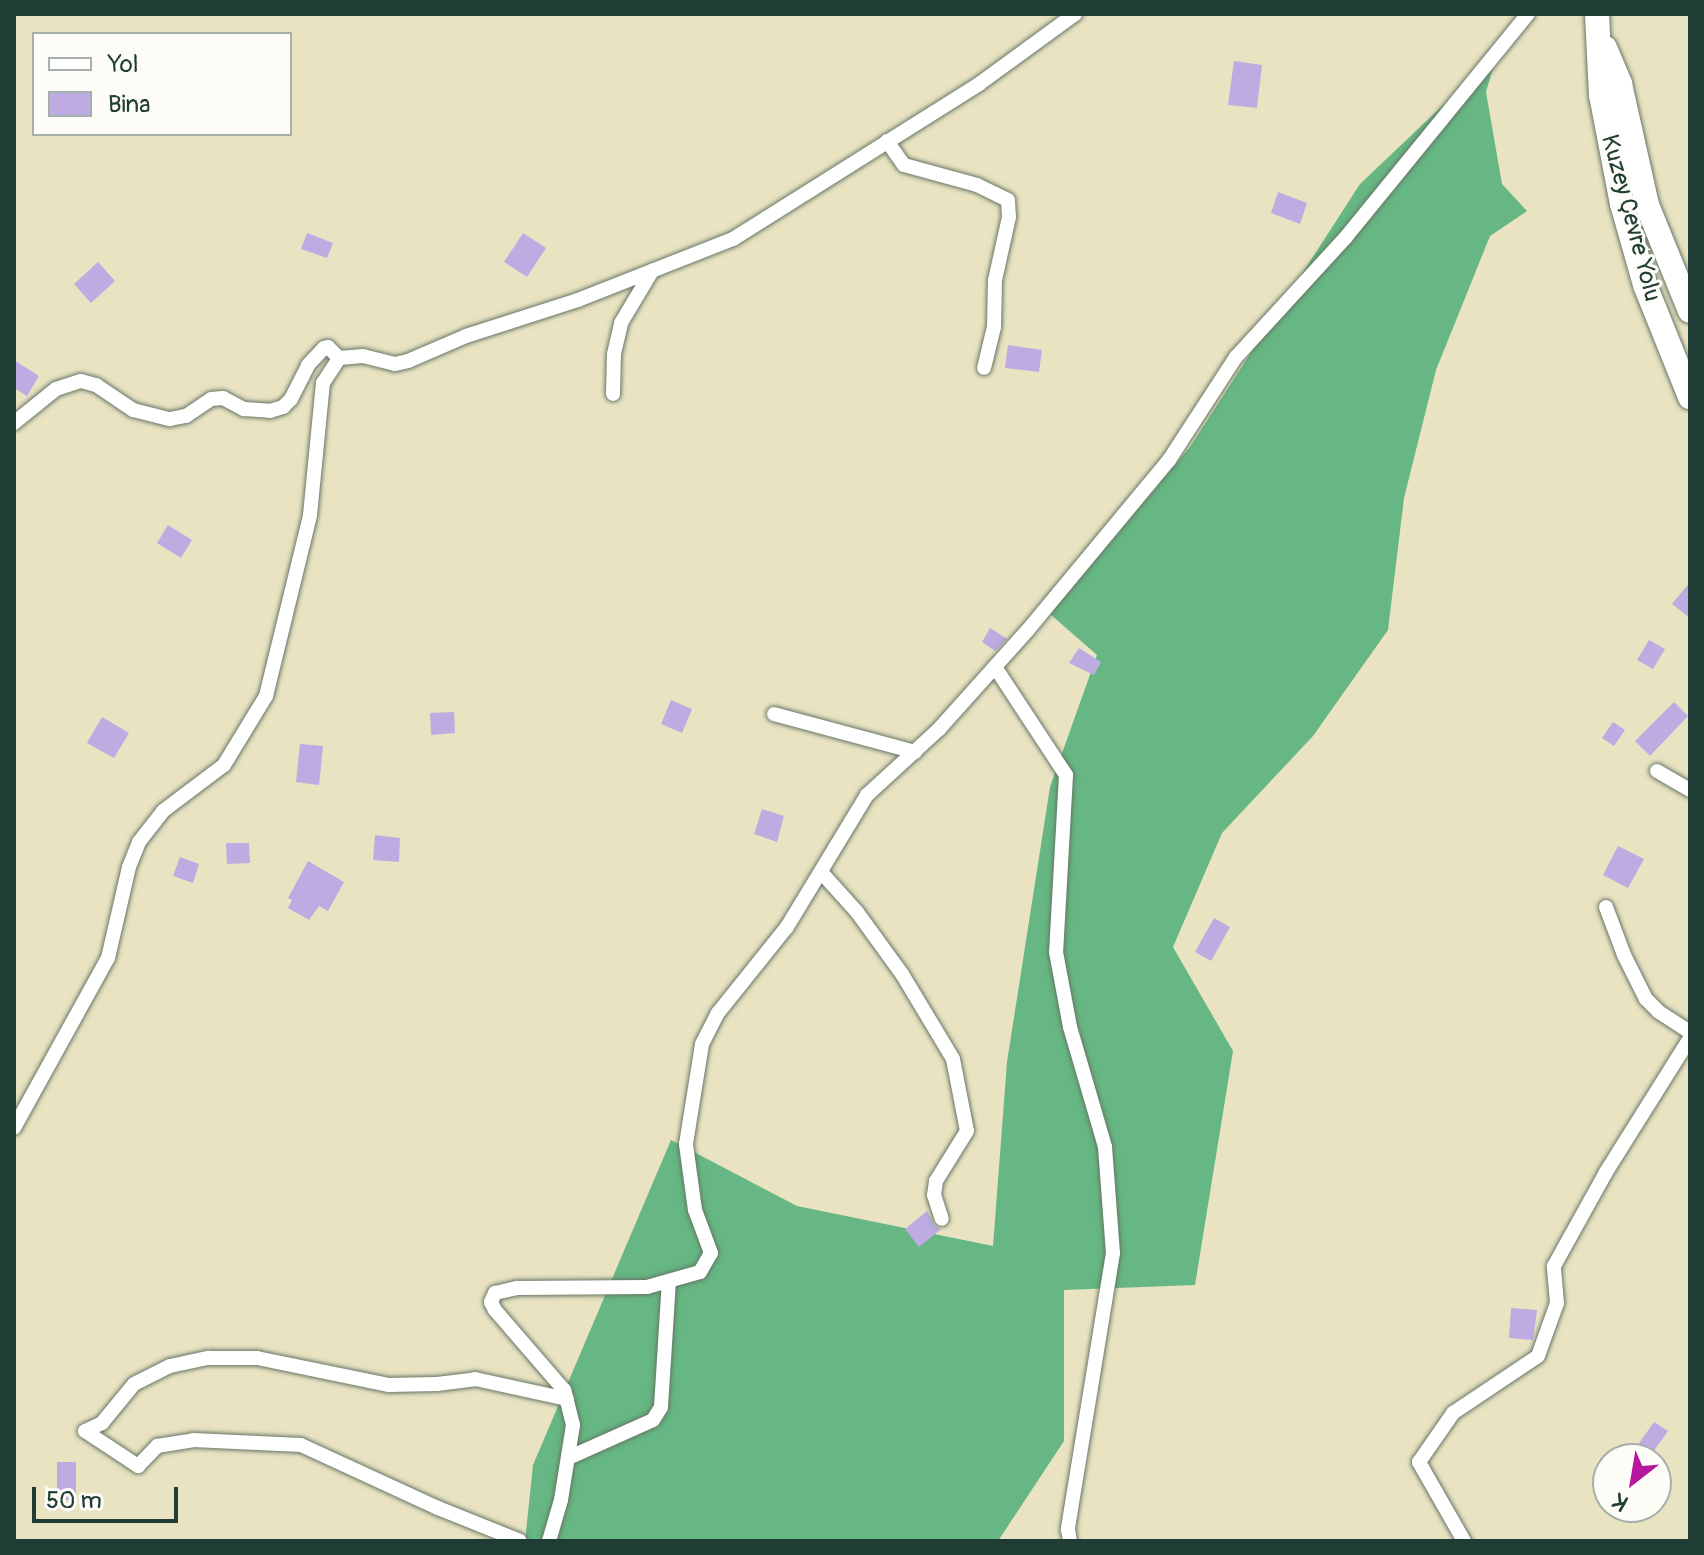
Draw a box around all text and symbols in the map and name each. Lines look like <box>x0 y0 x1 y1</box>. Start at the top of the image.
legend <box>32 32 292 136</box>
text: Yol <box>108 50 138 79</box>
text: Bina <box>108 90 150 119</box>
street label: Kuzey Çevre Yolu <box>1595 131 1667 305</box>
north arrow <box>1592 1443 1672 1523</box>
scale bar <box>36 1471 182 1521</box>
text: 50 m <box>46 1486 102 1515</box>
text: K <box>1608 1486 1634 1517</box>

